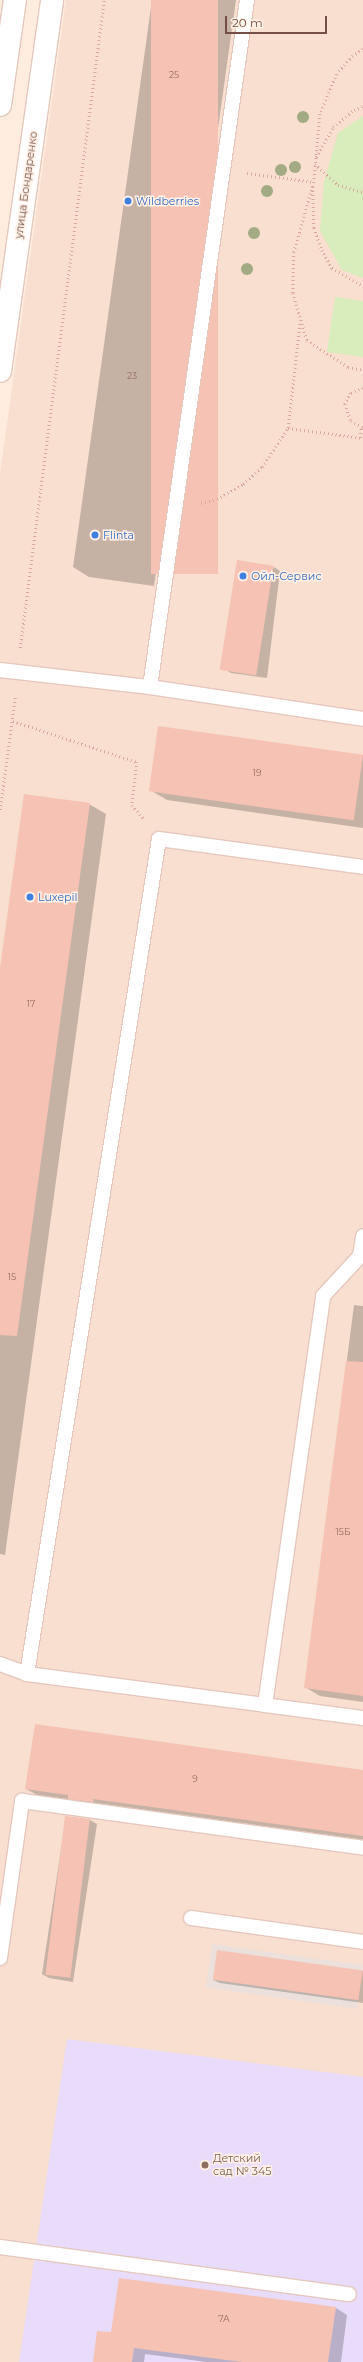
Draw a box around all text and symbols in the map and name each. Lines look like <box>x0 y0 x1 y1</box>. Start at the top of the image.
scale bar <box>227 8 329 34</box>
text: 20 m <box>232 15 263 30</box>
house number: 25 <box>169 70 179 80</box>
street label: улица Бондаренко <box>12 131 40 239</box>
place label: Wildberries <box>136 194 199 208</box>
marker: Wildberries <box>123 196 133 206</box>
house number: 23 <box>127 371 137 381</box>
place label: Flinta <box>103 528 134 542</box>
marker: Flinta <box>90 530 100 540</box>
place label: Ойл-Сервис <box>251 569 322 583</box>
marker: Ойл-Сервис <box>238 571 248 581</box>
house number: 19 <box>253 768 261 778</box>
place label: Luxepil <box>38 890 77 904</box>
marker: Luxepil <box>25 892 35 902</box>
house number: 17 <box>27 999 35 1009</box>
house number: 15 <box>8 1272 16 1282</box>
house number: 15Б <box>336 1527 350 1537</box>
house number: 9 <box>192 1774 198 1784</box>
place label: Детский сад № 345 <box>213 2152 271 2178</box>
marker: Детский сад № 345 <box>200 2160 210 2170</box>
house number: 7А <box>218 2314 230 2324</box>

